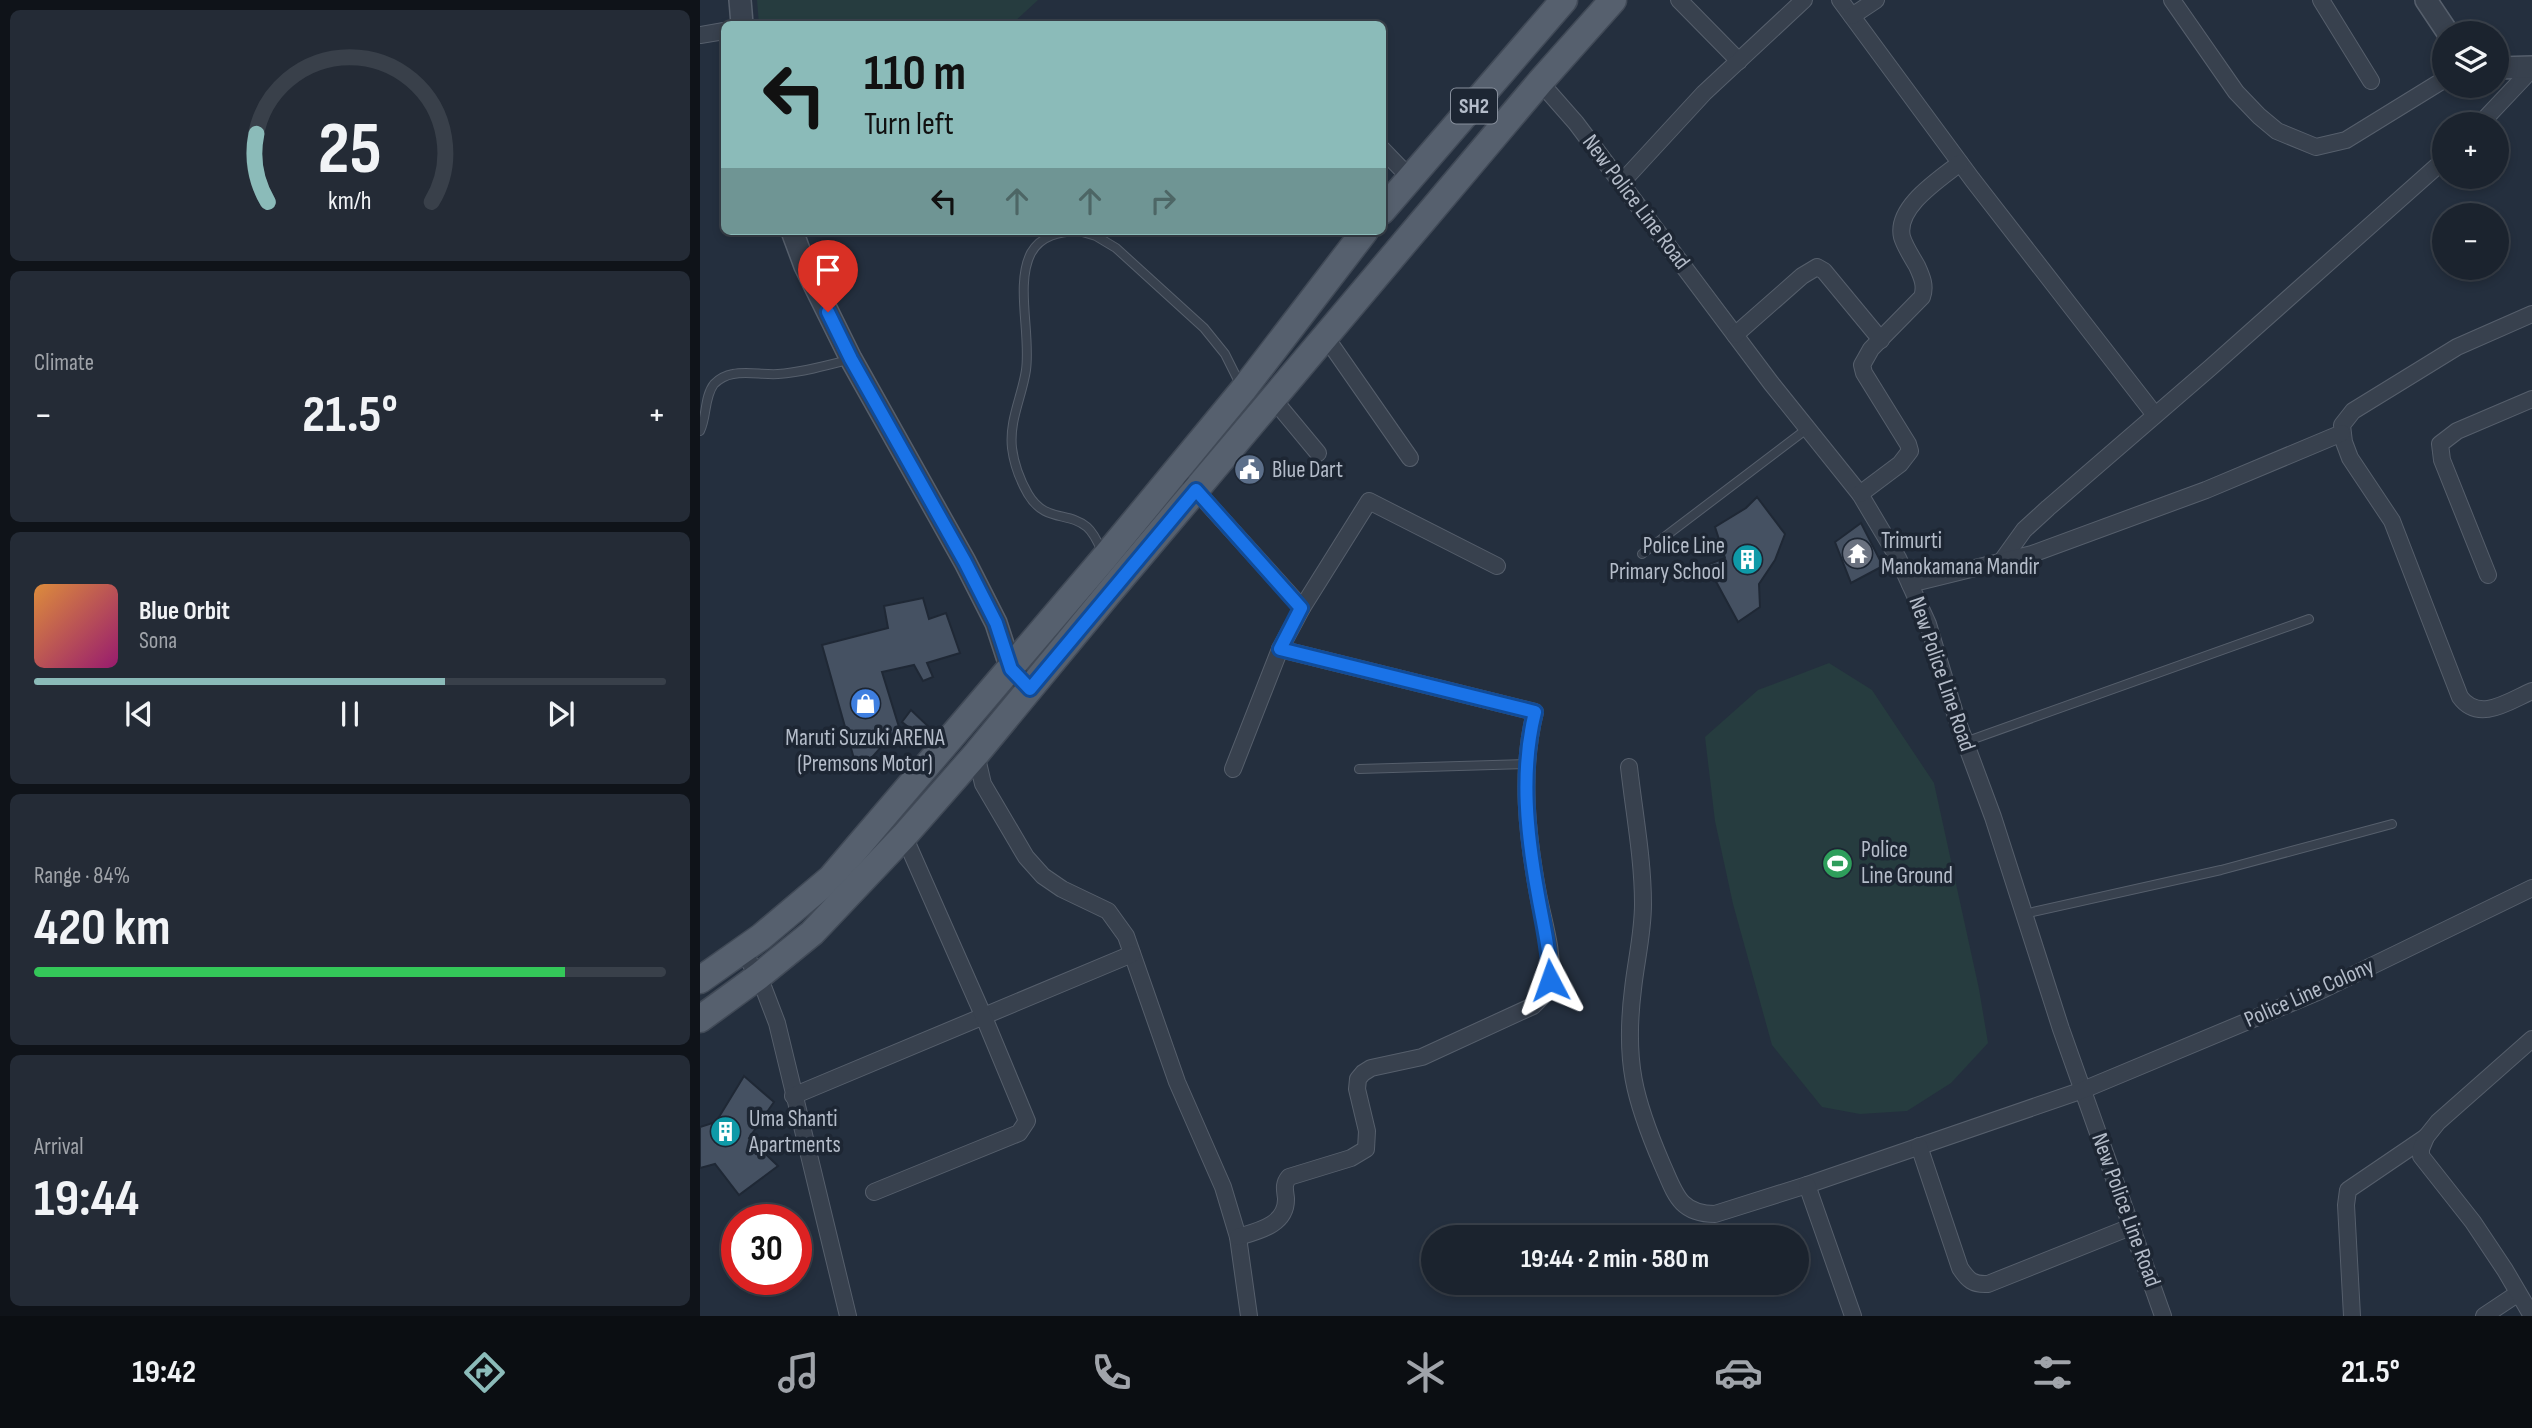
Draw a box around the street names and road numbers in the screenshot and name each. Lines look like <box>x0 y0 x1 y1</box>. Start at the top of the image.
road number: SH2 <box>1451 88 1497 124</box>
street label: New Police Line Road <box>1576 129 1696 275</box>
street label: New Police Line Road <box>1902 593 1982 755</box>
street label: Police Line Colony <box>2240 952 2378 1034</box>
street label: New Police Line Road <box>2085 1129 2167 1291</box>

